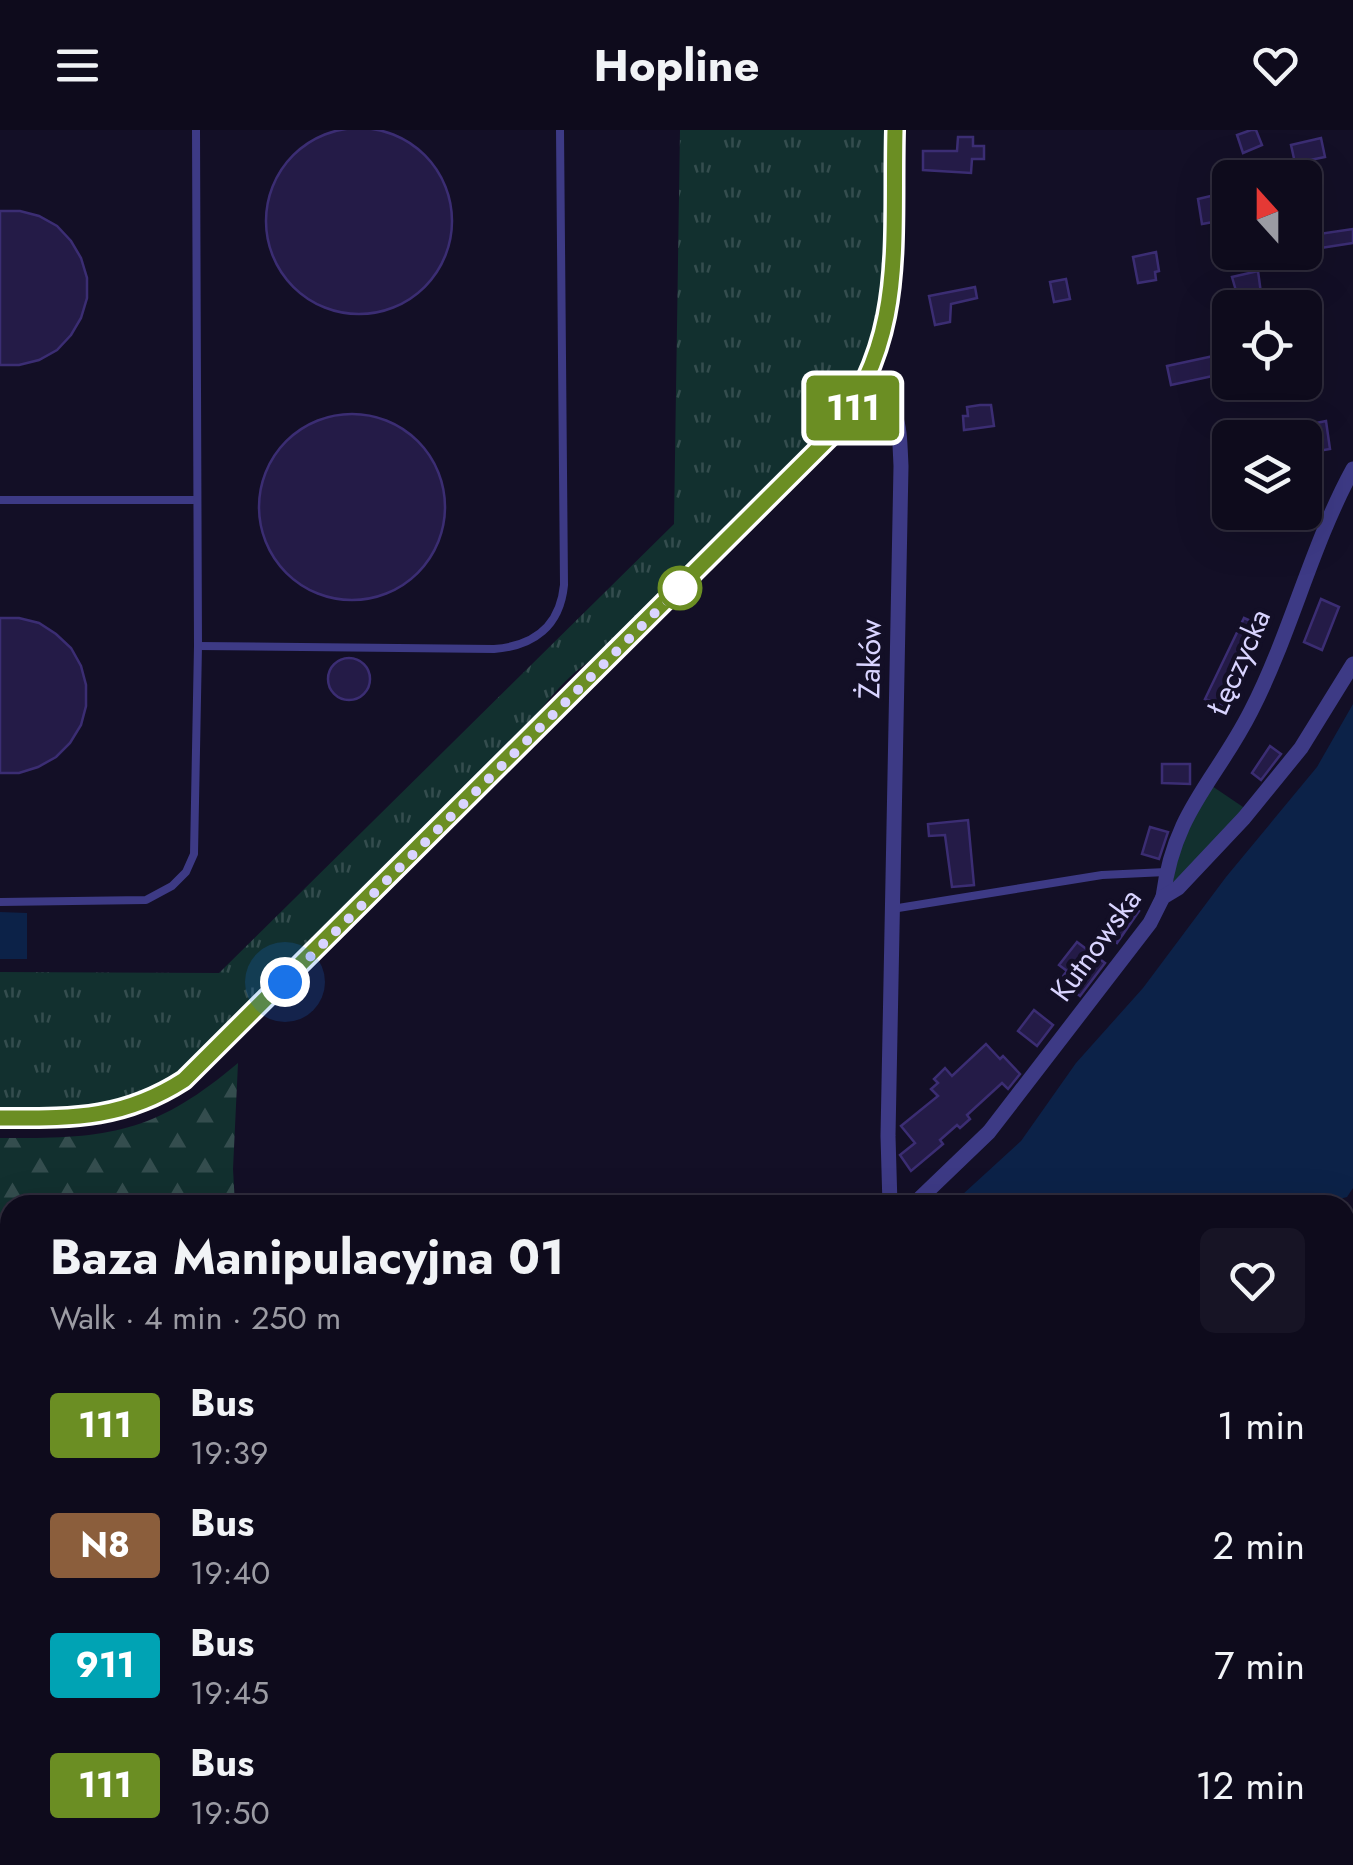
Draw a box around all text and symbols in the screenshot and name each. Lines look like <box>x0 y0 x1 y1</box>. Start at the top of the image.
text: Hopline <box>594 33 759 98</box>
icon: menu <box>50 38 105 93</box>
icon: heart <box>1248 38 1303 93</box>
north arrow <box>1212 160 1322 270</box>
map controls <box>1212 160 1322 530</box>
button: locate <box>1212 290 1322 400</box>
line badge: 111 <box>796 376 910 440</box>
text: 111 <box>826 383 880 433</box>
button: layers <box>1212 420 1322 530</box>
unlabelled marker <box>659 567 701 609</box>
street label: Łęczycka <box>1196 602 1281 723</box>
street label: Żaków <box>847 618 892 699</box>
street label: Kutnowska <box>1040 879 1151 1010</box>
your location <box>260 957 310 1007</box>
text: Baza Manipulacyjna 01 <box>50 1223 564 1292</box>
button: heart <box>1200 1228 1305 1333</box>
text: Walk · 4 min · 250 m <box>50 1295 341 1341</box>
text: Bus <box>190 1375 254 1430</box>
text: 1 min <box>1217 1398 1305 1453</box>
text: 111 <box>78 1400 132 1450</box>
text: 19:39 <box>190 1430 268 1476</box>
text: Bus <box>190 1495 254 1550</box>
text: 2 min <box>1213 1518 1305 1573</box>
text: N8 <box>80 1520 130 1570</box>
text: 19:40 <box>190 1550 270 1596</box>
text: Bus <box>190 1615 254 1670</box>
text: 7 min <box>1214 1638 1305 1693</box>
text: 911 <box>75 1640 135 1690</box>
text: 19:45 <box>190 1670 269 1716</box>
text: Bus <box>190 1735 254 1790</box>
text: 12 min <box>1195 1758 1305 1813</box>
text: 111 <box>78 1760 132 1810</box>
text: 19:50 <box>190 1790 270 1836</box>

